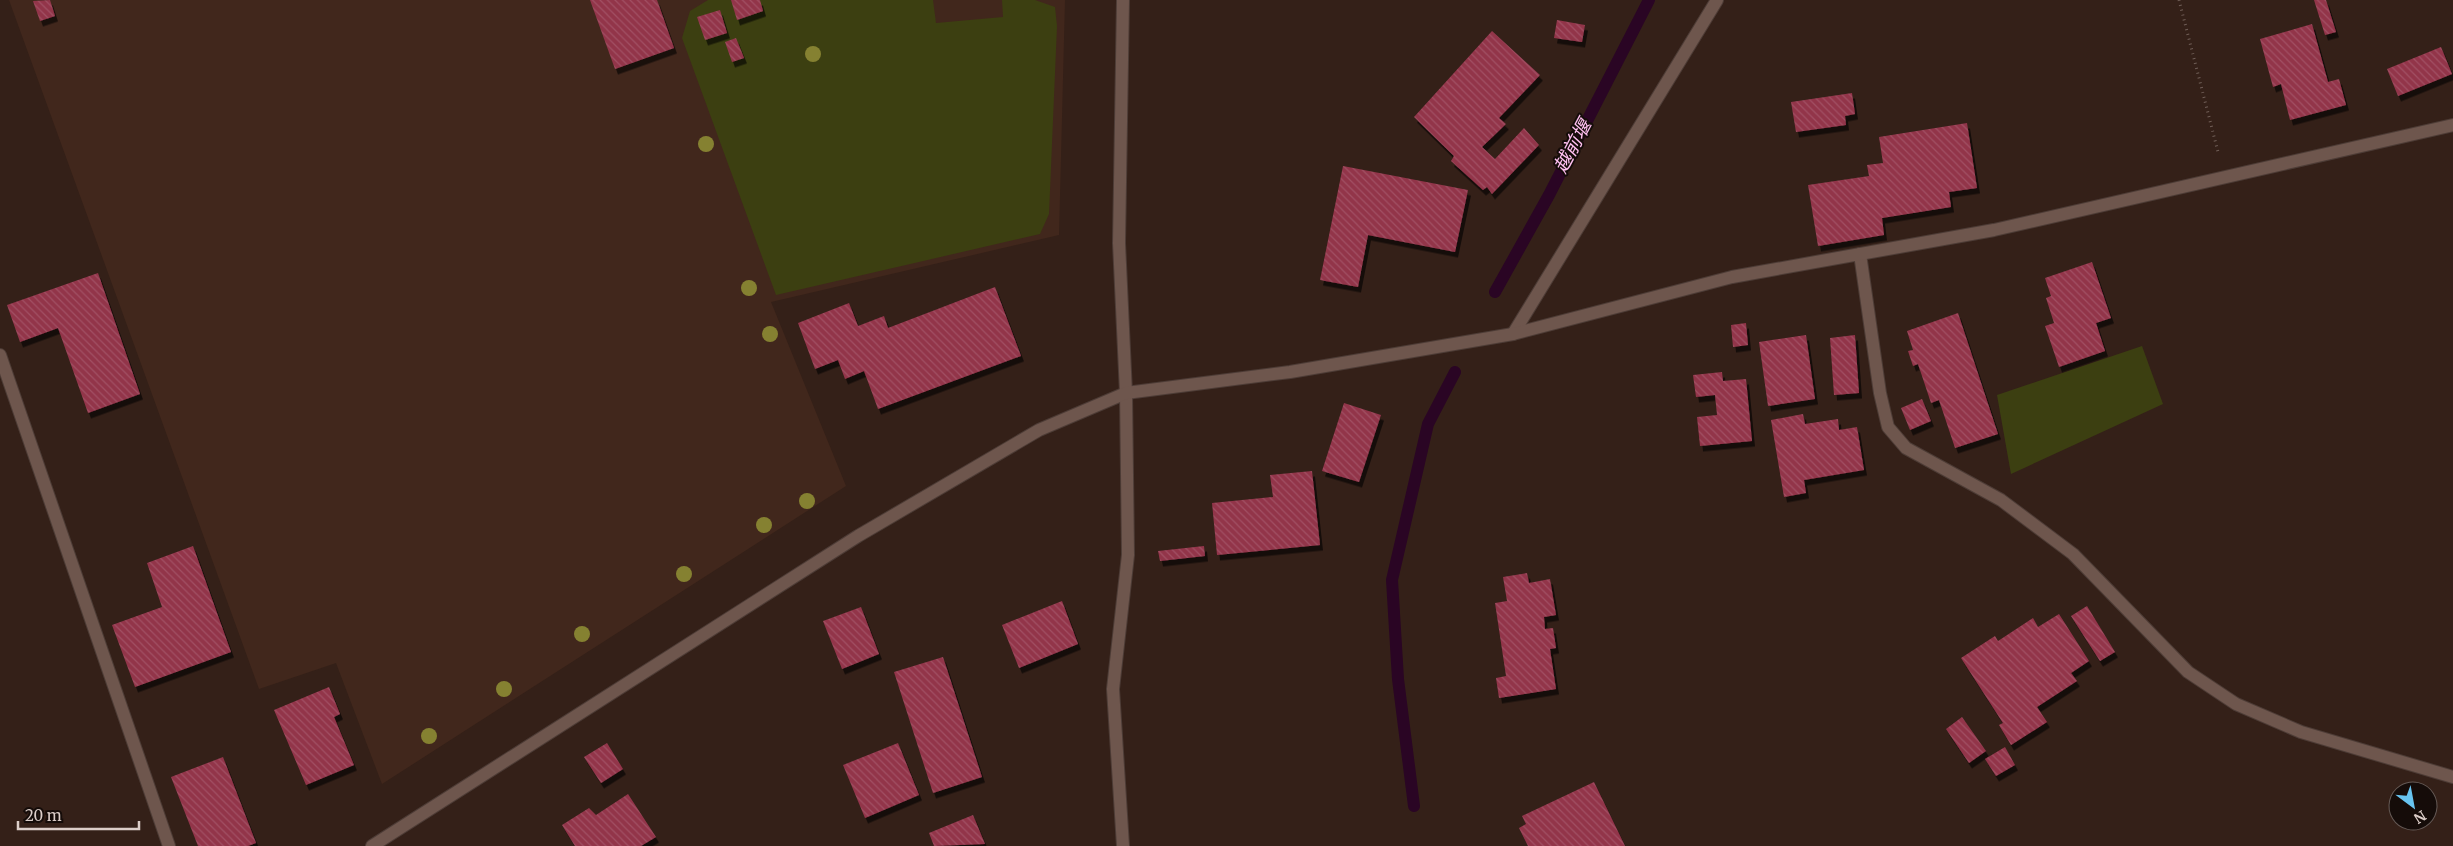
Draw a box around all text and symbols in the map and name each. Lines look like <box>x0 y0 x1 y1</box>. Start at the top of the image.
water label: 越前堰 <box>1548 113 1597 177</box>
north arrow <box>2388 781 2438 831</box>
scale bar <box>18 798 139 830</box>
text: 20 m <box>25 806 62 825</box>
text: N <box>2410 806 2429 828</box>

